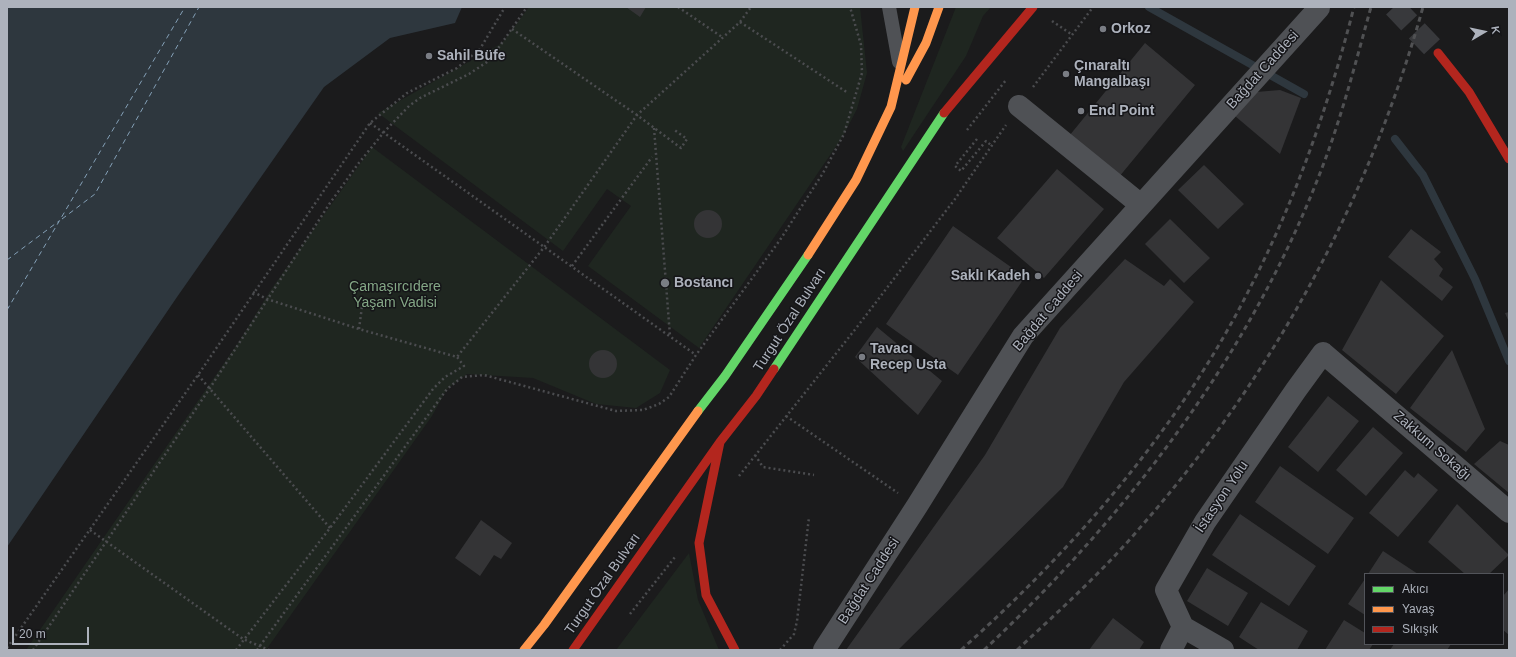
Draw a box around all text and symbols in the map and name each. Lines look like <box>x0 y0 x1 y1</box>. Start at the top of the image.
north arrow <box>1464 12 1504 52</box>
place label: Orkoz <box>1111 21 1151 37</box>
marker: Orkoz <box>1098 24 1108 34</box>
text: K <box>1489 25 1502 35</box>
street label: Bağdat Caddesi <box>1223 27 1303 113</box>
place label: Sahil Büfe <box>437 48 505 64</box>
marker: Sahil Büfe <box>424 51 434 61</box>
place label: Çınaraltı Mangalbaşı <box>1074 58 1150 90</box>
marker: Çınaraltı Mangalbaşı <box>1061 69 1071 79</box>
place label: End Point <box>1089 103 1154 119</box>
marker: End Point <box>1076 106 1086 116</box>
street label: Turgut Özal Bulvarı <box>750 265 830 375</box>
street label: Bağdat Caddesi <box>1010 267 1086 355</box>
place label: Saklı Kadeh <box>951 268 1030 284</box>
marker: Saklı Kadeh <box>1033 271 1043 281</box>
place label: Bostancı <box>674 275 733 291</box>
marker: Bostancı <box>659 277 671 289</box>
park label: Çamaşırcıdere Yaşam Vadisi <box>349 279 441 312</box>
place label: Tavacı Recep Usta <box>870 341 946 374</box>
marker: Tavacı Recep Usta <box>857 352 867 362</box>
street label: Zakkum Sokağı <box>1390 408 1474 484</box>
street label: İstasyon Yolu <box>1192 458 1252 536</box>
street label: Turgut Özal Bulvarı <box>562 530 644 638</box>
street label: Bağdat Caddesi <box>835 535 903 627</box>
legend <box>1364 573 1504 645</box>
text: Akıcı <box>1402 582 1429 596</box>
text: Yavaş <box>1402 602 1434 616</box>
scale bar <box>14 619 91 645</box>
text: Sıkışık <box>1402 622 1438 636</box>
text: 20 m <box>19 627 46 641</box>

